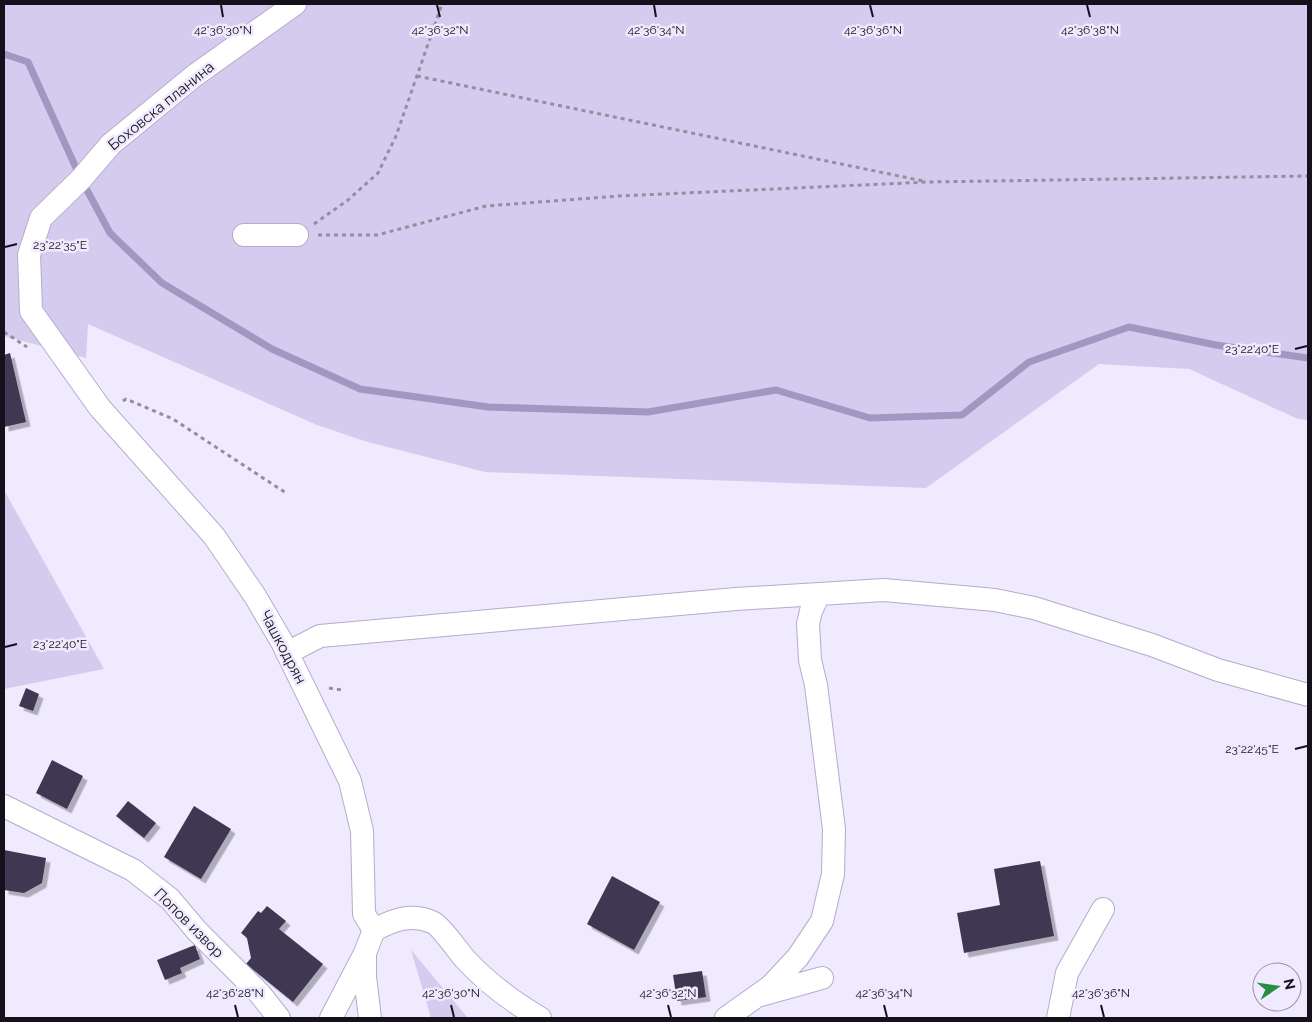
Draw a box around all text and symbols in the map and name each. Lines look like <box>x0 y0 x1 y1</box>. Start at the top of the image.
text: 42°36'30"N <box>194 23 252 37</box>
text: 42°36'32"N <box>412 23 469 37</box>
text: 42°36'34"N <box>627 23 685 37</box>
text: 42°36'36"N <box>844 23 902 37</box>
text: 42°36'38"N <box>1061 23 1119 37</box>
street label: Боховска планина <box>104 58 218 154</box>
text: 23°22'35"E <box>33 238 87 252</box>
text: 23°22'40"E <box>1225 342 1279 356</box>
street label: Чашкодрян <box>256 607 310 687</box>
text: 23°22'40"E <box>33 637 87 651</box>
text: 23°22'45"E <box>1225 742 1279 756</box>
street label: Попов извор <box>150 884 228 962</box>
north arrow <box>1252 962 1302 1012</box>
text: N <box>1281 977 1299 991</box>
text: 42°36'28"N <box>206 986 264 1000</box>
text: 42°36'30"N <box>422 986 480 1000</box>
text: 42°36'32"N <box>640 986 697 1000</box>
text: 42°36'34"N <box>855 986 913 1000</box>
text: 42°36'36"N <box>1072 986 1130 1000</box>

